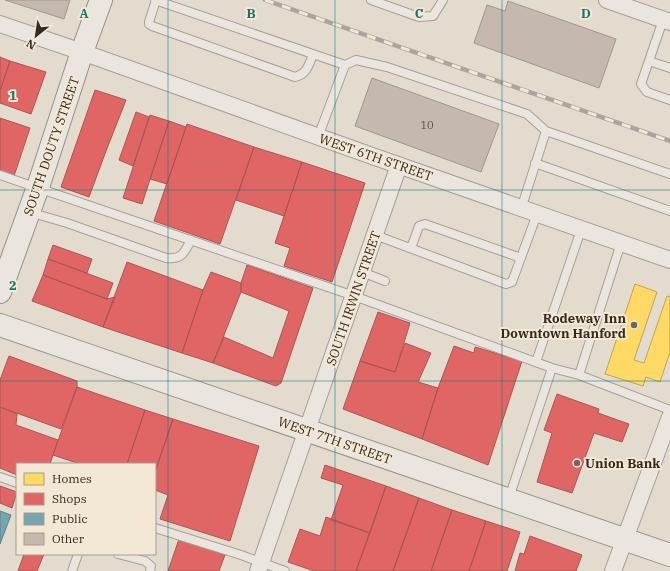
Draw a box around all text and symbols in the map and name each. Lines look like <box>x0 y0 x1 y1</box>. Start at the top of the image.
text: A <box>79 5 89 22</box>
text: B <box>246 5 256 22</box>
text: C <box>415 5 424 22</box>
text: D <box>581 5 591 22</box>
north arrow <box>16 16 56 56</box>
text: N <box>23 36 38 53</box>
street label: SOUTH DOUTY STREET <box>20 74 83 218</box>
text: 1 <box>9 87 17 104</box>
house number: 10 <box>420 118 434 132</box>
street label: WEST 6TH STREET <box>317 130 435 185</box>
street label: SOUTH IRWIN STREET <box>322 228 385 368</box>
text: 2 <box>9 277 17 294</box>
place label: Rodeway Inn Downtown Hanford <box>501 310 626 342</box>
marker: Rodeway Inn Downtown Hanford <box>629 320 639 330</box>
street label: WEST 7TH STREET <box>276 413 394 468</box>
place label: Union Bank <box>585 455 661 472</box>
marker: Union Bank <box>572 458 582 468</box>
legend <box>16 463 156 555</box>
text: Homes <box>52 471 92 486</box>
text: Shops <box>52 491 87 506</box>
text: Public <box>52 511 88 526</box>
text: Other <box>52 531 85 546</box>

